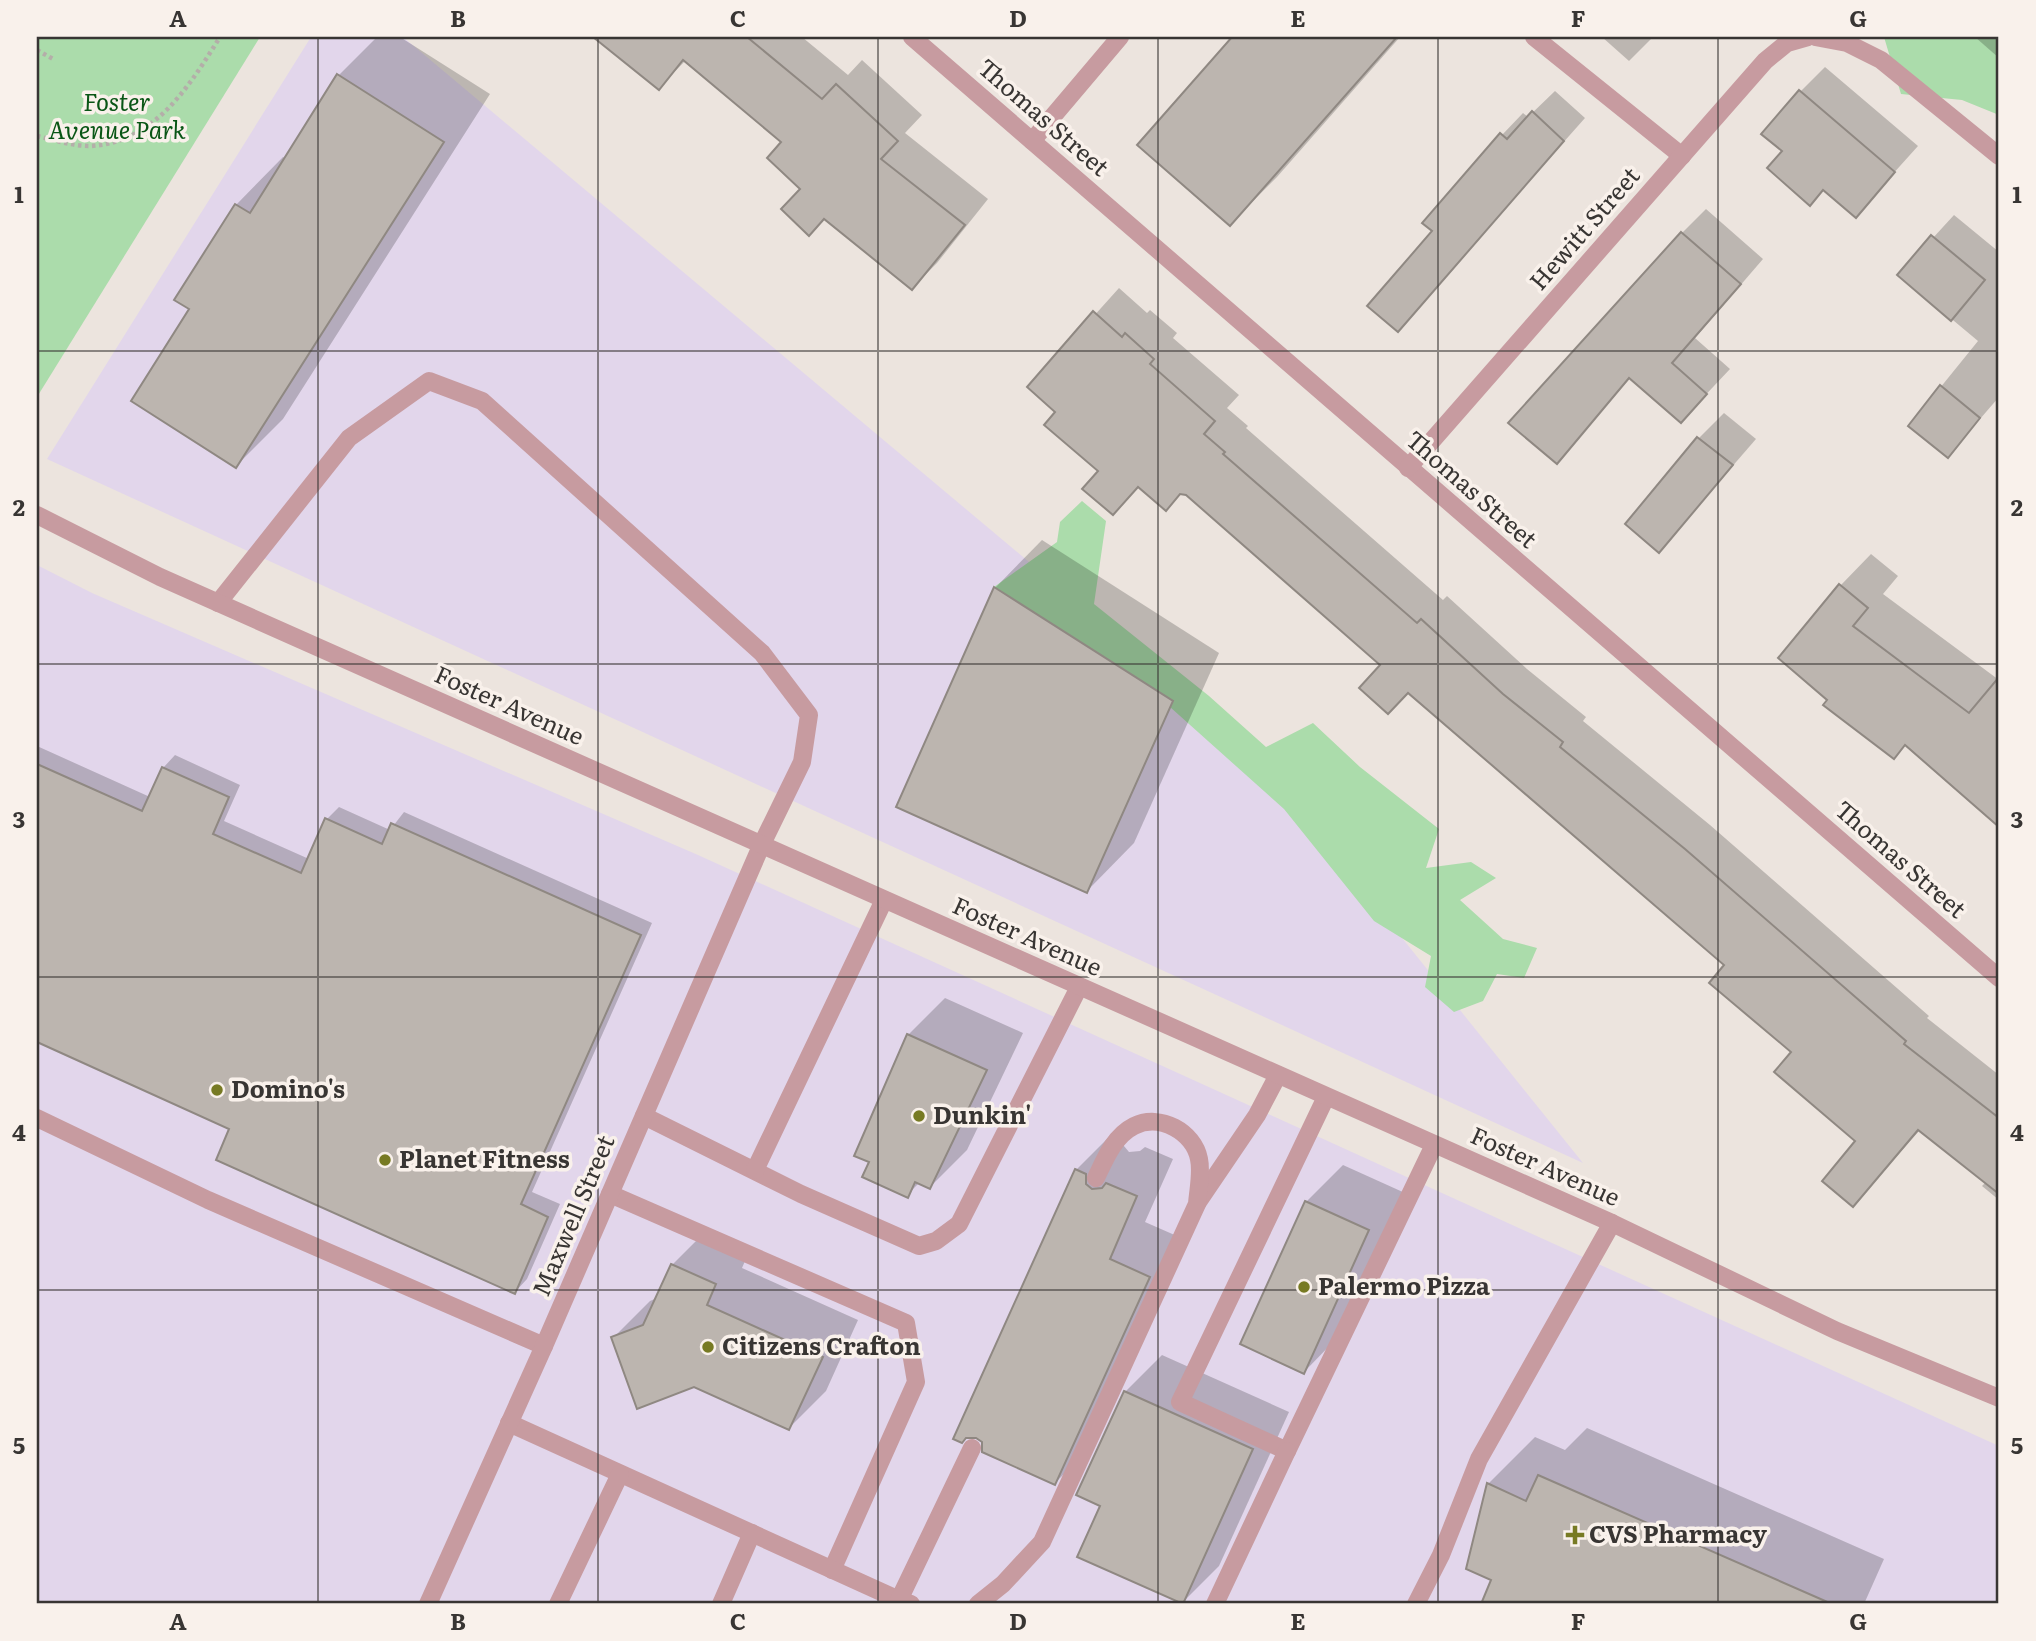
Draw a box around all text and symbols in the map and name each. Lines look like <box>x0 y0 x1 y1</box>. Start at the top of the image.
text: A <box>169 0 187 34</box>
text: B <box>450 0 466 34</box>
text: C <box>730 0 746 34</box>
text: D <box>1009 0 1027 34</box>
text: E <box>1290 0 1306 34</box>
text: F <box>1571 0 1586 34</box>
text: G <box>1849 0 1867 34</box>
street label: Thomas Street <box>971 49 1118 183</box>
park label: Foster Avenue Park <box>48 83 187 146</box>
street label: Hewitt Street <box>1520 158 1647 297</box>
text: 1 <box>14 176 24 210</box>
text: 1 <box>2012 176 2022 210</box>
street label: Thomas Street <box>1399 421 1546 555</box>
text: 2 <box>13 489 25 523</box>
text: 2 <box>2011 489 2023 523</box>
street label: Foster Avenue <box>430 655 590 752</box>
street label: Thomas Street <box>1828 791 1975 925</box>
text: 3 <box>13 801 25 835</box>
text: 3 <box>2011 801 2023 835</box>
street label: Foster Avenue <box>948 886 1108 983</box>
place label: Domino's <box>231 1070 345 1105</box>
marker: Domino's <box>209 1082 225 1098</box>
place label: Dunkin' <box>933 1096 1031 1131</box>
marker: Dunkin' <box>911 1108 927 1124</box>
text: 4 <box>12 1114 26 1148</box>
text: 4 <box>2010 1114 2024 1148</box>
street label: Foster Avenue <box>1466 1116 1626 1213</box>
street label: Maxwell Street <box>522 1129 622 1301</box>
place label: Planet Fitness <box>399 1140 570 1175</box>
marker: Planet Fitness <box>377 1152 393 1168</box>
place label: Palermo Pizza <box>1318 1267 1490 1302</box>
marker: Palermo Pizza <box>1296 1279 1312 1295</box>
place label: Citizens Crafton <box>722 1327 921 1362</box>
marker: Citizens Crafton <box>700 1339 716 1355</box>
text: 5 <box>13 1427 25 1461</box>
text: 5 <box>2011 1427 2023 1461</box>
place label: CVS Pharmacy <box>1589 1515 1767 1550</box>
marker: CVS Pharmacy <box>1567 1527 1583 1543</box>
text: A <box>169 1603 187 1637</box>
text: B <box>450 1603 466 1637</box>
text: C <box>730 1603 746 1637</box>
text: D <box>1009 1603 1027 1637</box>
text: E <box>1290 1603 1306 1637</box>
text: F <box>1571 1603 1586 1637</box>
text: G <box>1849 1603 1867 1637</box>

